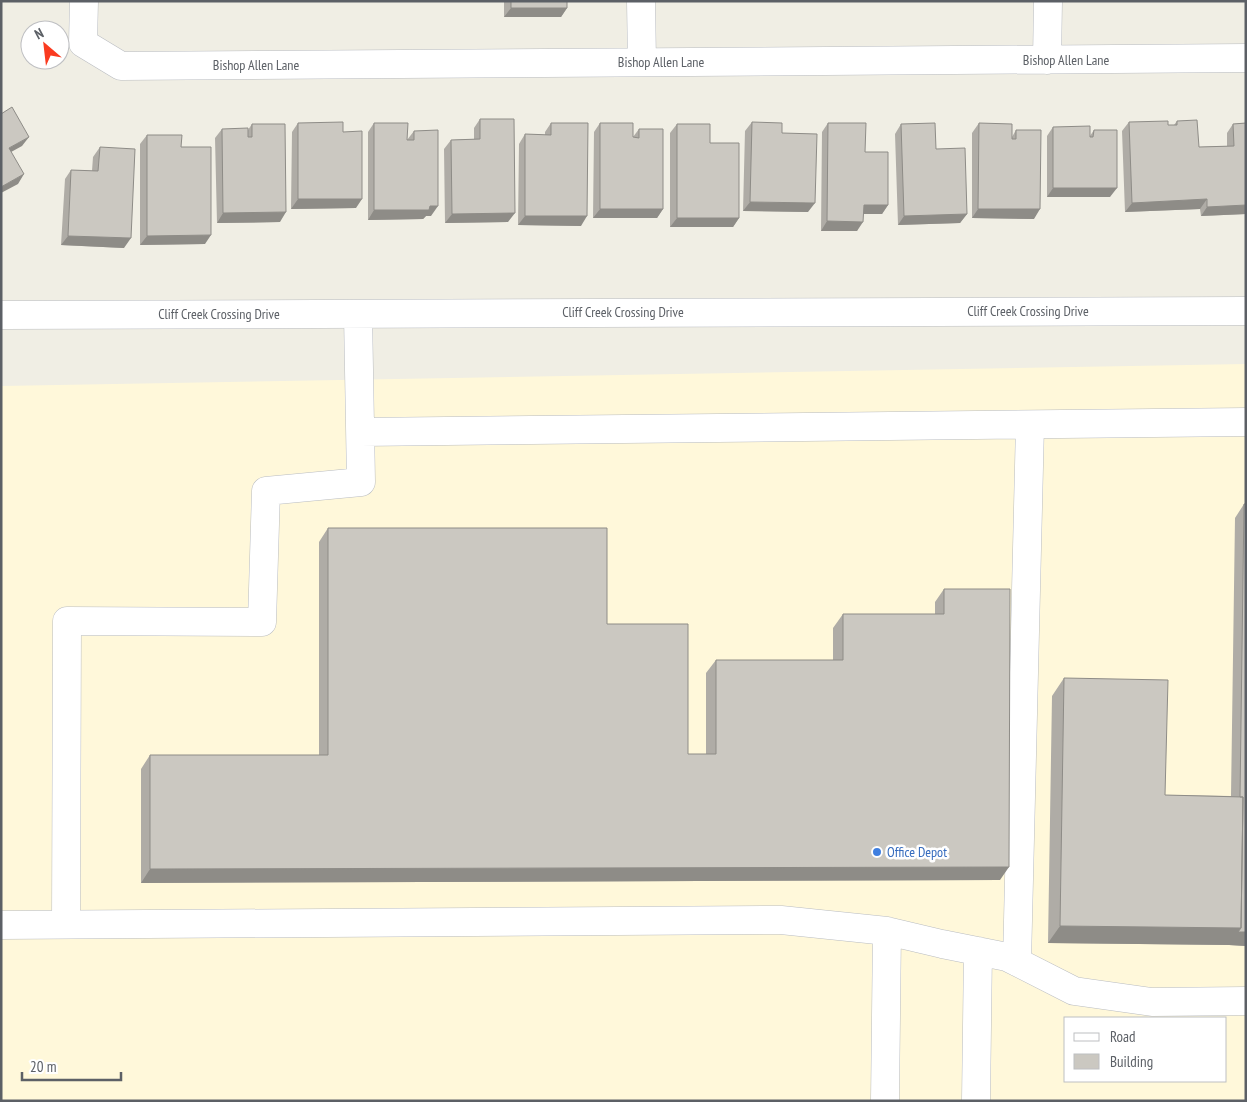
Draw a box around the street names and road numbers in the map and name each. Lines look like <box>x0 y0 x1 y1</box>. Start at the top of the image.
street label: Bishop Allen Lane <box>1023 51 1109 69</box>
street label: Bishop Allen Lane <box>618 53 704 71</box>
street label: Bishop Allen Lane <box>213 56 299 74</box>
street label: Cliff Creek Crossing Drive <box>967 302 1089 320</box>
street label: Cliff Creek Crossing Drive <box>562 303 684 321</box>
street label: Cliff Creek Crossing Drive <box>158 305 280 323</box>

